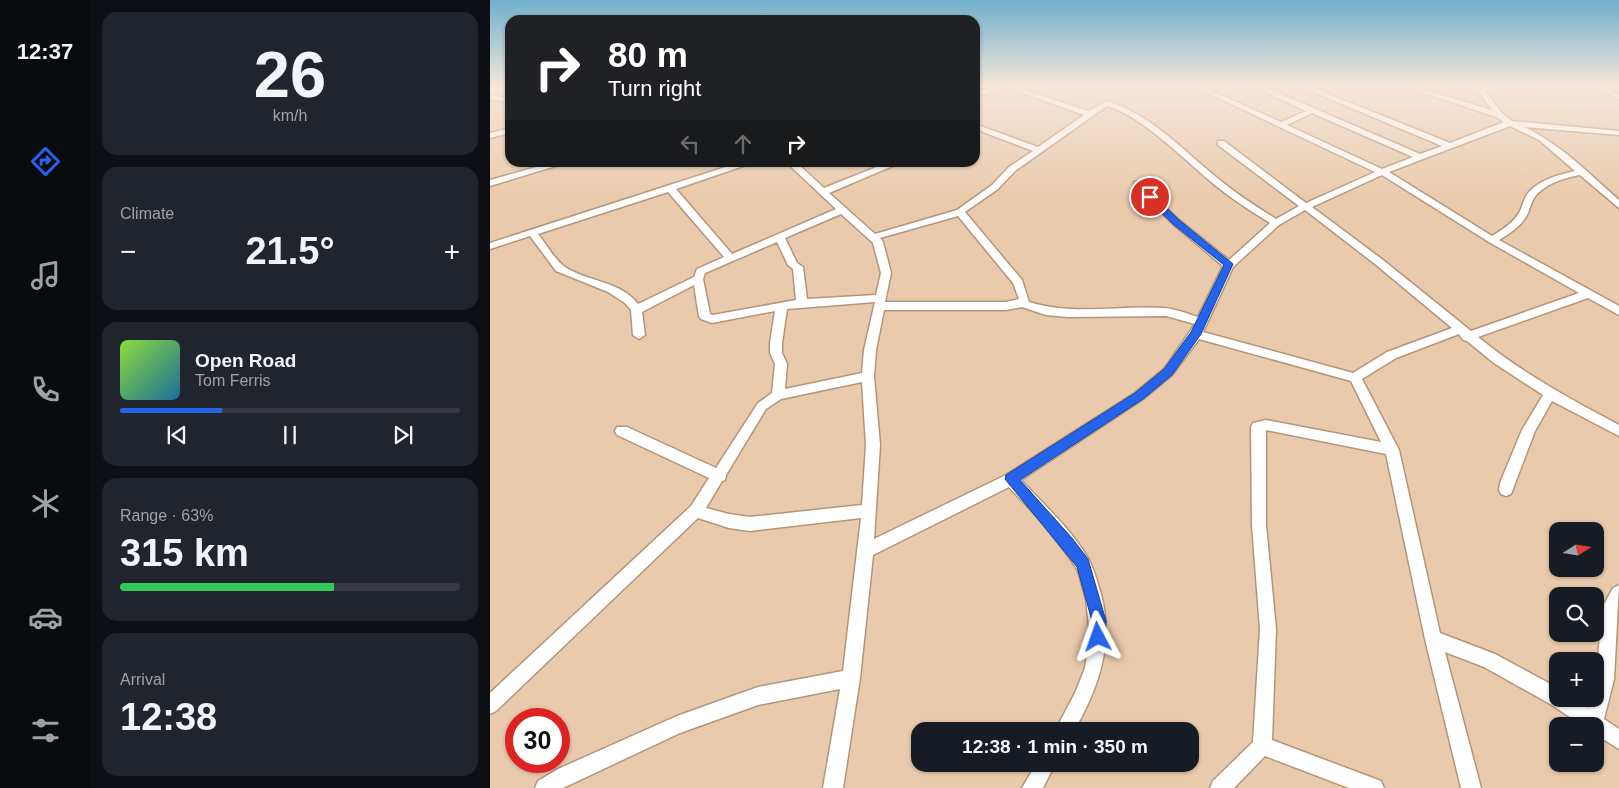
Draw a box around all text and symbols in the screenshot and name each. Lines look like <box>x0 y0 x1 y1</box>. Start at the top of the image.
icon: right <box>525 35 590 100</box>
text: 80 m <box>608 35 688 74</box>
text: 26 <box>254 38 326 111</box>
text: 12:37 <box>17 39 73 64</box>
text: Turn right <box>608 76 701 101</box>
text: km/h <box>273 107 307 124</box>
icon: left <box>676 130 704 158</box>
icon: ahead <box>729 130 757 158</box>
icon: right <box>782 130 810 158</box>
icon: directions <box>28 144 63 179</box>
pin <box>1129 176 1171 218</box>
icon: arrive <box>1136 183 1164 211</box>
text: Climate <box>120 205 174 222</box>
text: 21.5° <box>245 230 335 272</box>
text: − <box>120 236 136 267</box>
text: + <box>444 236 460 267</box>
icon: music <box>28 258 63 293</box>
text: Open Road <box>195 350 296 371</box>
icon: phone <box>28 372 63 407</box>
text: Tom Ferris <box>195 372 271 389</box>
icon: previous <box>163 421 191 449</box>
icon: pause <box>276 421 304 449</box>
icon: next <box>389 421 417 449</box>
icon: climate <box>28 486 63 521</box>
text: Range · 63% <box>120 507 213 524</box>
north arrow <box>1549 522 1604 578</box>
map controls <box>1549 522 1604 772</box>
text: 315 km <box>120 532 249 574</box>
button: search <box>1549 587 1604 642</box>
icon: car <box>28 600 63 635</box>
position arrow <box>1071 610 1123 662</box>
button: + <box>1549 652 1604 707</box>
text: Arrival <box>120 671 165 688</box>
text: 12:38 <box>120 696 217 738</box>
speed limit sign: 30 <box>505 708 570 773</box>
icon: filters <box>28 713 63 748</box>
button: − <box>1549 717 1604 772</box>
text: 12:38 · 1 min · 350 m <box>962 736 1148 757</box>

